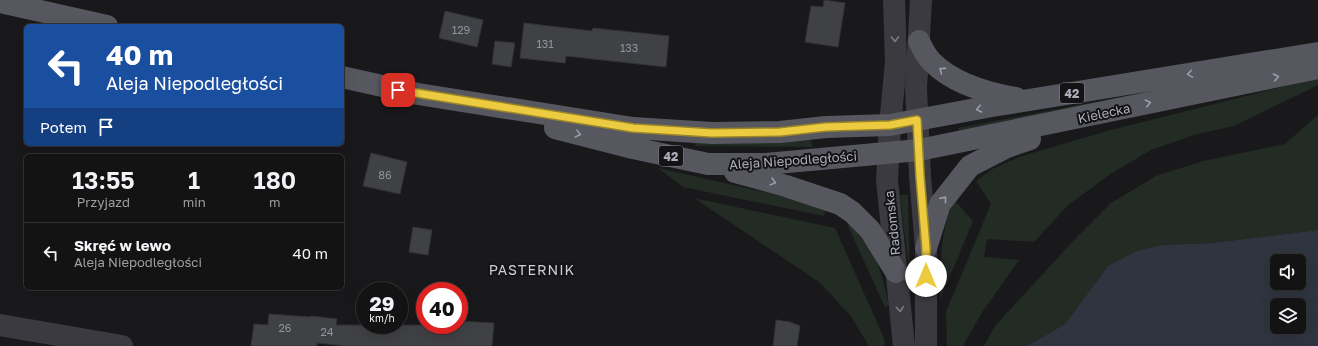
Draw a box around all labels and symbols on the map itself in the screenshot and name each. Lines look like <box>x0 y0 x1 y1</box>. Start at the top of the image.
house number: 129 <box>452 23 470 36</box>
one-way arrow <box>891 36 899 42</box>
house number: 131 <box>536 37 554 50</box>
house number: 133 <box>620 41 638 54</box>
one-way arrow <box>940 68 947 75</box>
one-way arrow <box>1187 69 1193 78</box>
pin <box>381 73 415 107</box>
one-way arrow <box>1272 73 1279 81</box>
road number: 42 <box>1060 83 1084 103</box>
street label: Kielecka <box>1076 100 1132 126</box>
one-way arrow <box>1145 100 1152 108</box>
one-way arrow <box>976 104 982 112</box>
one-way arrow <box>575 130 581 138</box>
road number: 42 <box>659 146 683 166</box>
street label: Aleja Niepodległości <box>729 148 857 172</box>
house number: 86 <box>378 168 392 181</box>
one-way arrow <box>769 177 776 186</box>
street label: Radomska <box>881 190 903 256</box>
one-way arrow <box>940 196 947 203</box>
position arrow <box>905 255 947 297</box>
district label: PASTERNIK <box>489 261 575 278</box>
speed limit sign: 40 <box>416 282 468 334</box>
one-way arrow <box>895 306 904 312</box>
house number: 26 <box>278 321 292 334</box>
house number: 24 <box>320 325 334 338</box>

